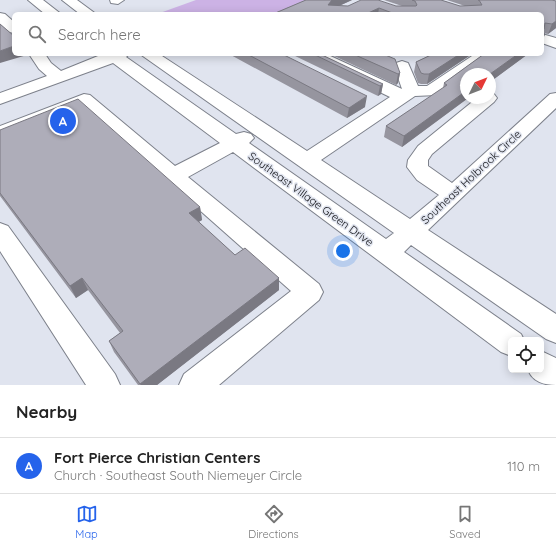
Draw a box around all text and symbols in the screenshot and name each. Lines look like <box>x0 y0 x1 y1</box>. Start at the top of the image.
search box <box>12 12 544 56</box>
icon: search <box>26 23 48 45</box>
text: Search here <box>58 25 141 44</box>
north arrow <box>460 68 496 104</box>
pin: A <box>50 106 76 136</box>
street label: Southeast Holbrook Circle <box>418 127 524 227</box>
street label: Southeast Village Green Drive <box>246 149 376 249</box>
your location <box>333 241 353 261</box>
map controls <box>508 337 544 373</box>
button: locate <box>508 337 544 373</box>
text: Nearby <box>16 401 77 422</box>
text: Fort Pierce Christian Centers <box>54 448 260 467</box>
text: A <box>25 458 33 474</box>
text: 110 m <box>507 458 540 474</box>
text: Church · Southeast South Niemeyer Circle <box>54 467 302 483</box>
tab: Map <box>75 503 98 541</box>
tab: Directions <box>248 503 299 541</box>
tab: Saved <box>449 503 481 541</box>

